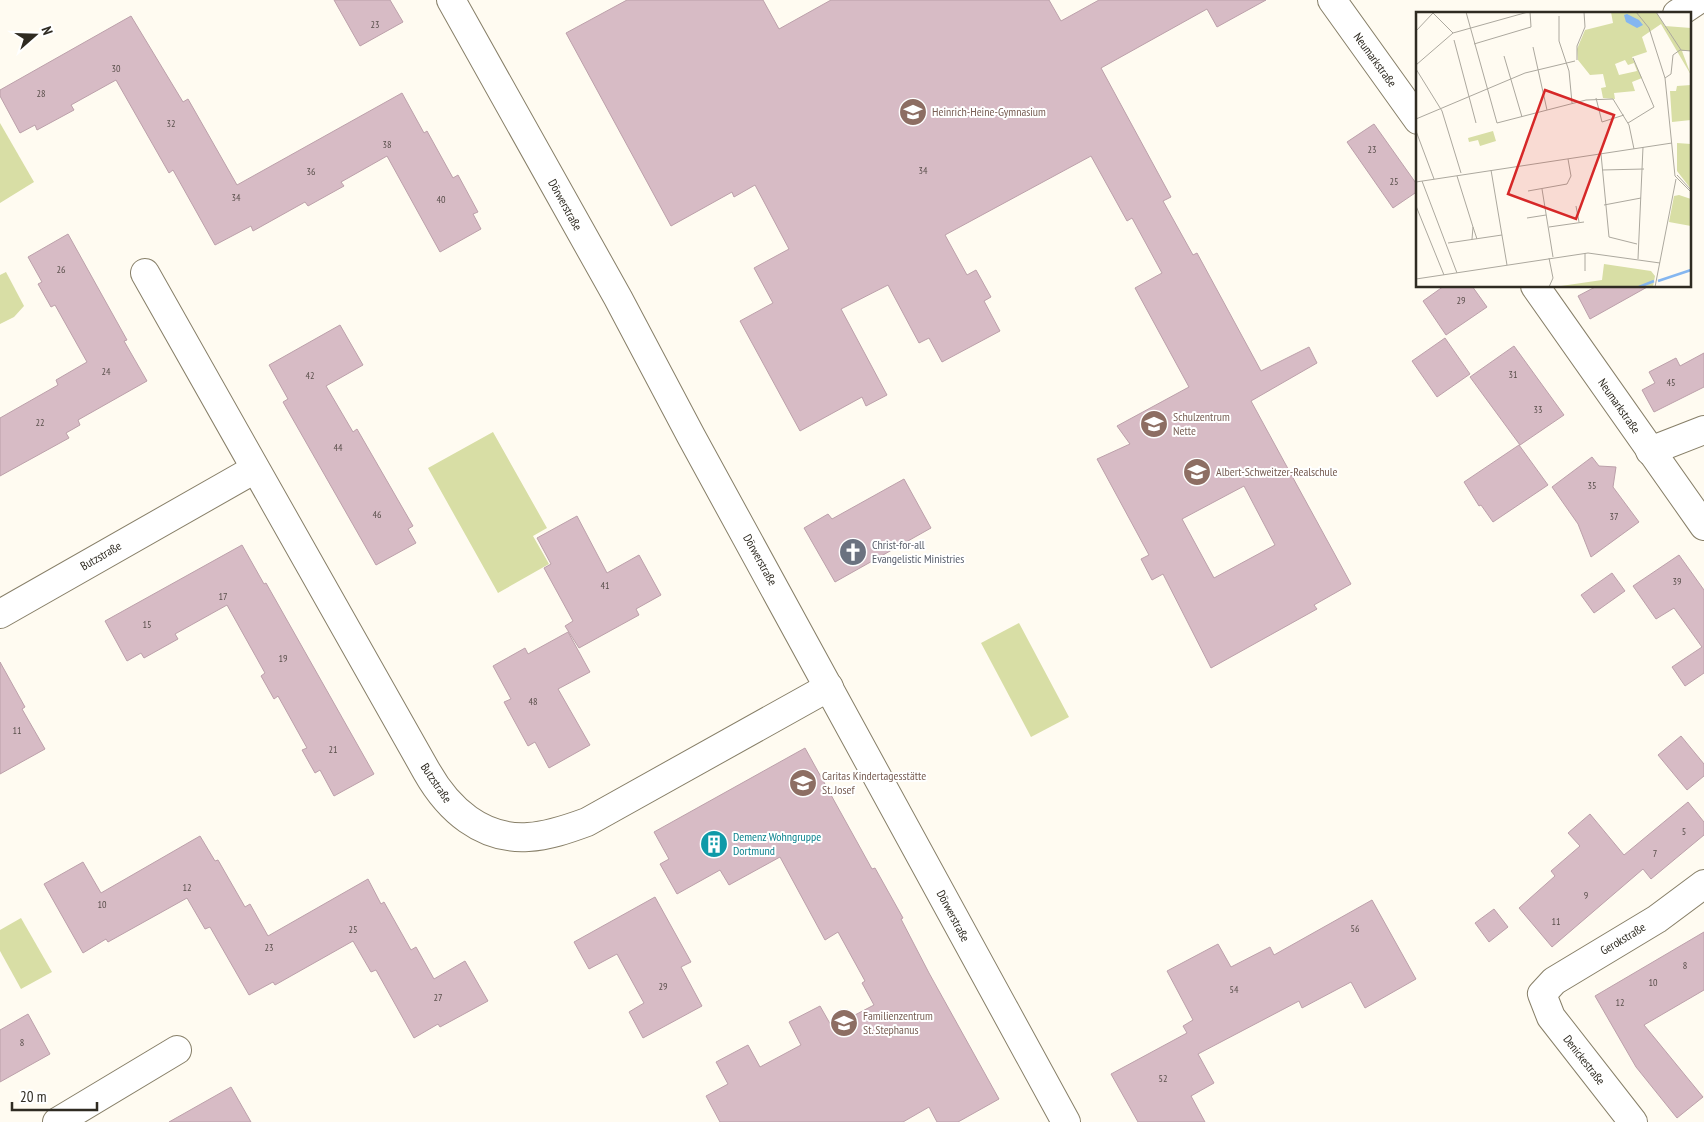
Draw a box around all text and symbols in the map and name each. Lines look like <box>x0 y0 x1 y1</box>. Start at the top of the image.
north arrow <box>10 10 60 60</box>
inset map <box>1416 12 1692 288</box>
house number: 23 <box>371 18 380 31</box>
text: N <box>37 24 57 37</box>
street label: Neumarkstraße <box>1351 30 1400 90</box>
house number: 30 <box>112 62 121 75</box>
house number: 28 <box>37 87 46 100</box>
school or university icon: Heinrich-Heine-Gymnasium <box>898 97 928 127</box>
place label: Heinrich-Heine-Gymnasium <box>932 104 1046 119</box>
house number: 32 <box>167 117 176 130</box>
house number: 38 <box>383 138 392 151</box>
house number: 23 <box>1368 143 1377 156</box>
house number: 34 <box>919 164 928 177</box>
house number: 36 <box>307 165 316 178</box>
house number: 25 <box>1390 175 1399 188</box>
street label: Dörwerstraße <box>545 177 586 233</box>
house number: 34 <box>232 191 241 204</box>
house number: 40 <box>437 193 446 206</box>
house number: 26 <box>57 263 66 276</box>
house number: 29 <box>1457 294 1466 307</box>
house number: 24 <box>102 365 111 378</box>
house number: 31 <box>1509 368 1518 381</box>
house number: 42 <box>306 369 315 382</box>
street label: Neumarkstraße <box>1595 375 1644 436</box>
house number: 45 <box>1667 376 1676 389</box>
house number: 33 <box>1534 403 1543 416</box>
school or university icon: Schulzentrum Nette <box>1139 409 1169 439</box>
place label: Schulzentrum Nette <box>1173 409 1230 438</box>
house number: 22 <box>36 416 45 429</box>
house number: 44 <box>334 441 343 454</box>
school or university icon: Albert-Schweitzer-Realschule <box>1182 457 1212 487</box>
place label: Albert-Schweitzer-Realschule <box>1216 464 1338 479</box>
house number: 35 <box>1588 479 1597 492</box>
house number: 46 <box>373 508 382 521</box>
house number: 37 <box>1610 510 1619 523</box>
street label: Dörwerstraße <box>740 532 781 588</box>
church icon: Christ-for-all Evangelistic Ministries <box>838 537 868 567</box>
place label: Christ-for-all Evangelistic Ministries <box>872 537 964 566</box>
street label: Butzstraße <box>78 538 124 573</box>
house number: 39 <box>1673 575 1682 588</box>
house number: 41 <box>601 579 610 592</box>
house number: 17 <box>219 590 228 603</box>
house number: 15 <box>143 618 152 631</box>
house number: 19 <box>279 652 288 665</box>
house number: 48 <box>529 695 538 708</box>
house number: 11 <box>13 724 22 737</box>
house number: 21 <box>329 743 338 756</box>
street label: Butzstraße <box>418 760 455 805</box>
school or university icon: Caritas Kindertagesstätte St. Josef <box>788 768 818 798</box>
place label: Caritas Kindertagesstätte St. Josef <box>822 768 926 797</box>
house number: 5 <box>1682 825 1686 838</box>
building icon: Demenz Wohngruppe Dortmund <box>699 829 729 859</box>
place label: Demenz Wohngruppe Dortmund <box>733 829 821 858</box>
house number: 7 <box>1653 847 1657 860</box>
house number: 12 <box>183 881 192 894</box>
street label: Dörwerstraße <box>934 887 973 944</box>
house number: 9 <box>1584 889 1588 902</box>
house number: 10 <box>98 898 107 911</box>
house number: 11 <box>1552 915 1561 928</box>
street label: Gerokstraße <box>1597 919 1648 958</box>
house number: 56 <box>1351 922 1360 935</box>
house number: 25 <box>349 923 358 936</box>
house number: 23 <box>265 941 274 954</box>
house number: 8 <box>1683 959 1687 972</box>
house number: 10 <box>1649 976 1658 989</box>
house number: 29 <box>659 980 668 993</box>
house number: 54 <box>1230 983 1239 996</box>
house number: 27 <box>434 991 443 1004</box>
house number: 12 <box>1616 996 1625 1009</box>
school or university icon: Familienzentrum St. Stephanus <box>829 1008 859 1038</box>
place label: Familienzentrum St. Stephanus <box>863 1008 933 1037</box>
street label: Denickestraße <box>1560 1032 1609 1088</box>
house number: 8 <box>20 1036 24 1049</box>
house number: 52 <box>1159 1072 1168 1085</box>
scale bar <box>12 1080 98 1112</box>
text: 20 m <box>20 1087 46 1106</box>

